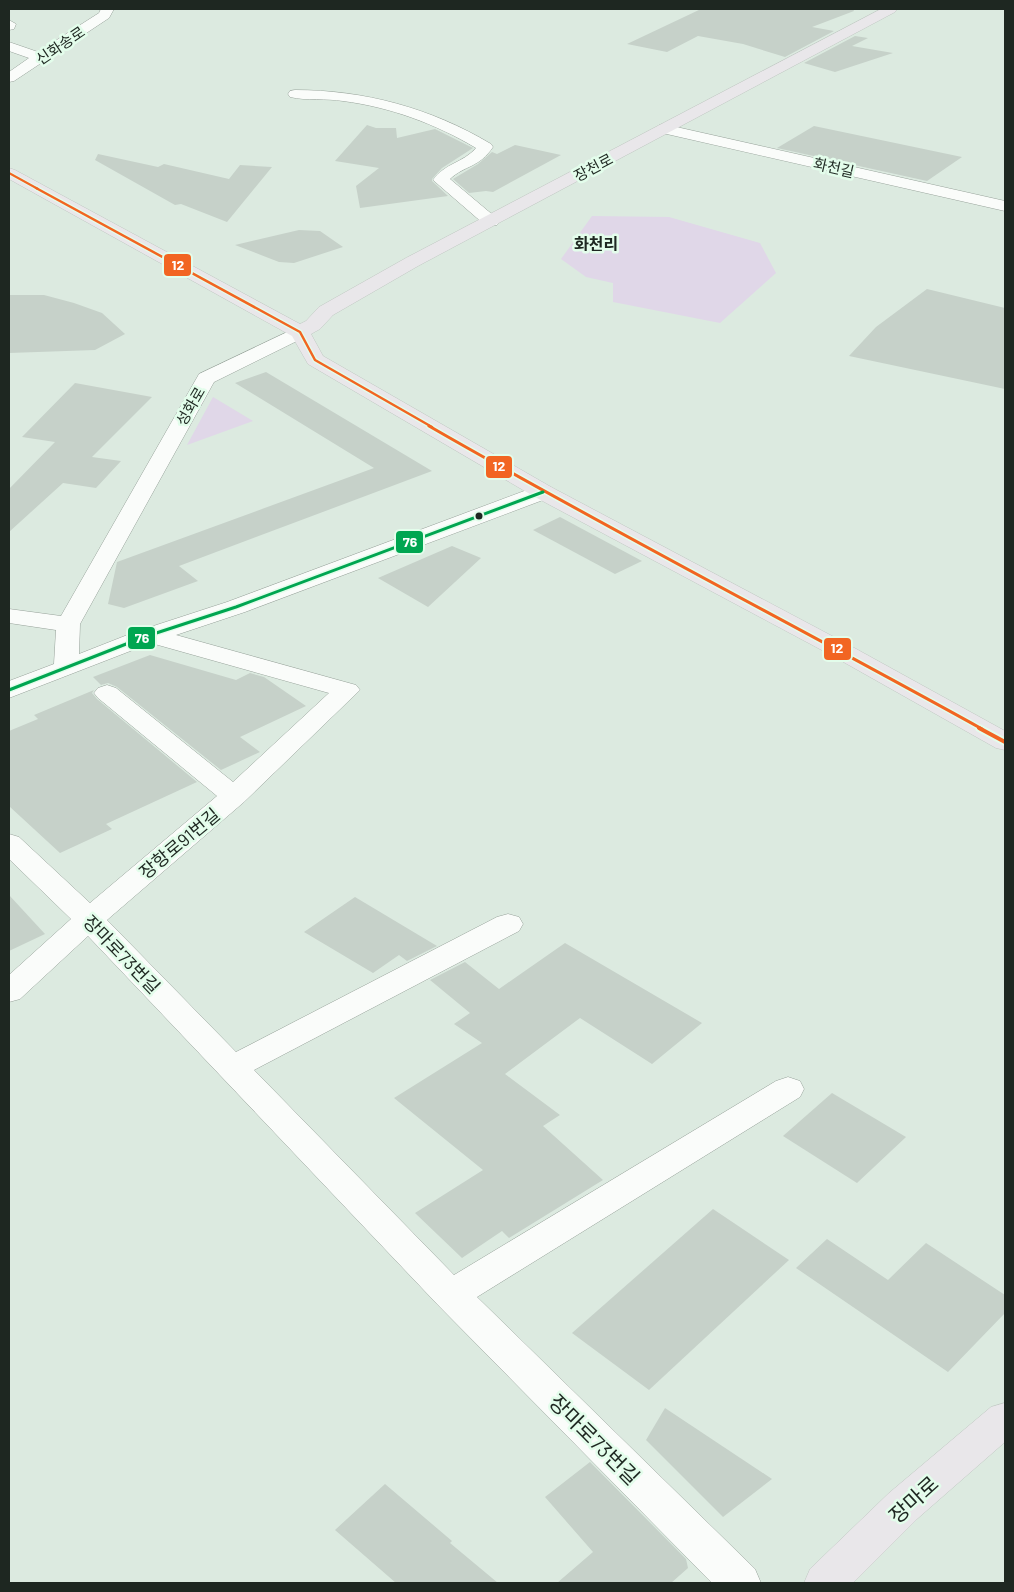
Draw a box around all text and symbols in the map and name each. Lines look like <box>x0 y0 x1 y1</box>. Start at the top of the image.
street label: 신화송로 <box>32 22 88 68</box>
street label: 장천로 <box>570 149 616 185</box>
street label: 화천길 <box>812 154 856 180</box>
district label: 화천리 <box>574 234 618 253</box>
line badge: 12 <box>163 253 192 277</box>
text: 12 <box>172 256 185 273</box>
street label: 성화로 <box>172 384 208 428</box>
line badge: 12 <box>485 455 513 479</box>
text: 12 <box>493 457 506 474</box>
unlabelled marker <box>474 511 484 521</box>
line badge: 76 <box>395 530 424 554</box>
text: 76 <box>403 533 418 550</box>
line badge: 76 <box>127 626 156 650</box>
text: 76 <box>135 629 150 646</box>
line badge: 12 <box>823 637 852 661</box>
text: 12 <box>831 639 844 656</box>
street label: 장항로91번길 <box>134 803 224 883</box>
street label: 장마로73번길 <box>79 910 165 998</box>
street label: 장마로73번길 <box>545 1389 645 1489</box>
street label: 장마로 <box>883 1470 943 1528</box>

